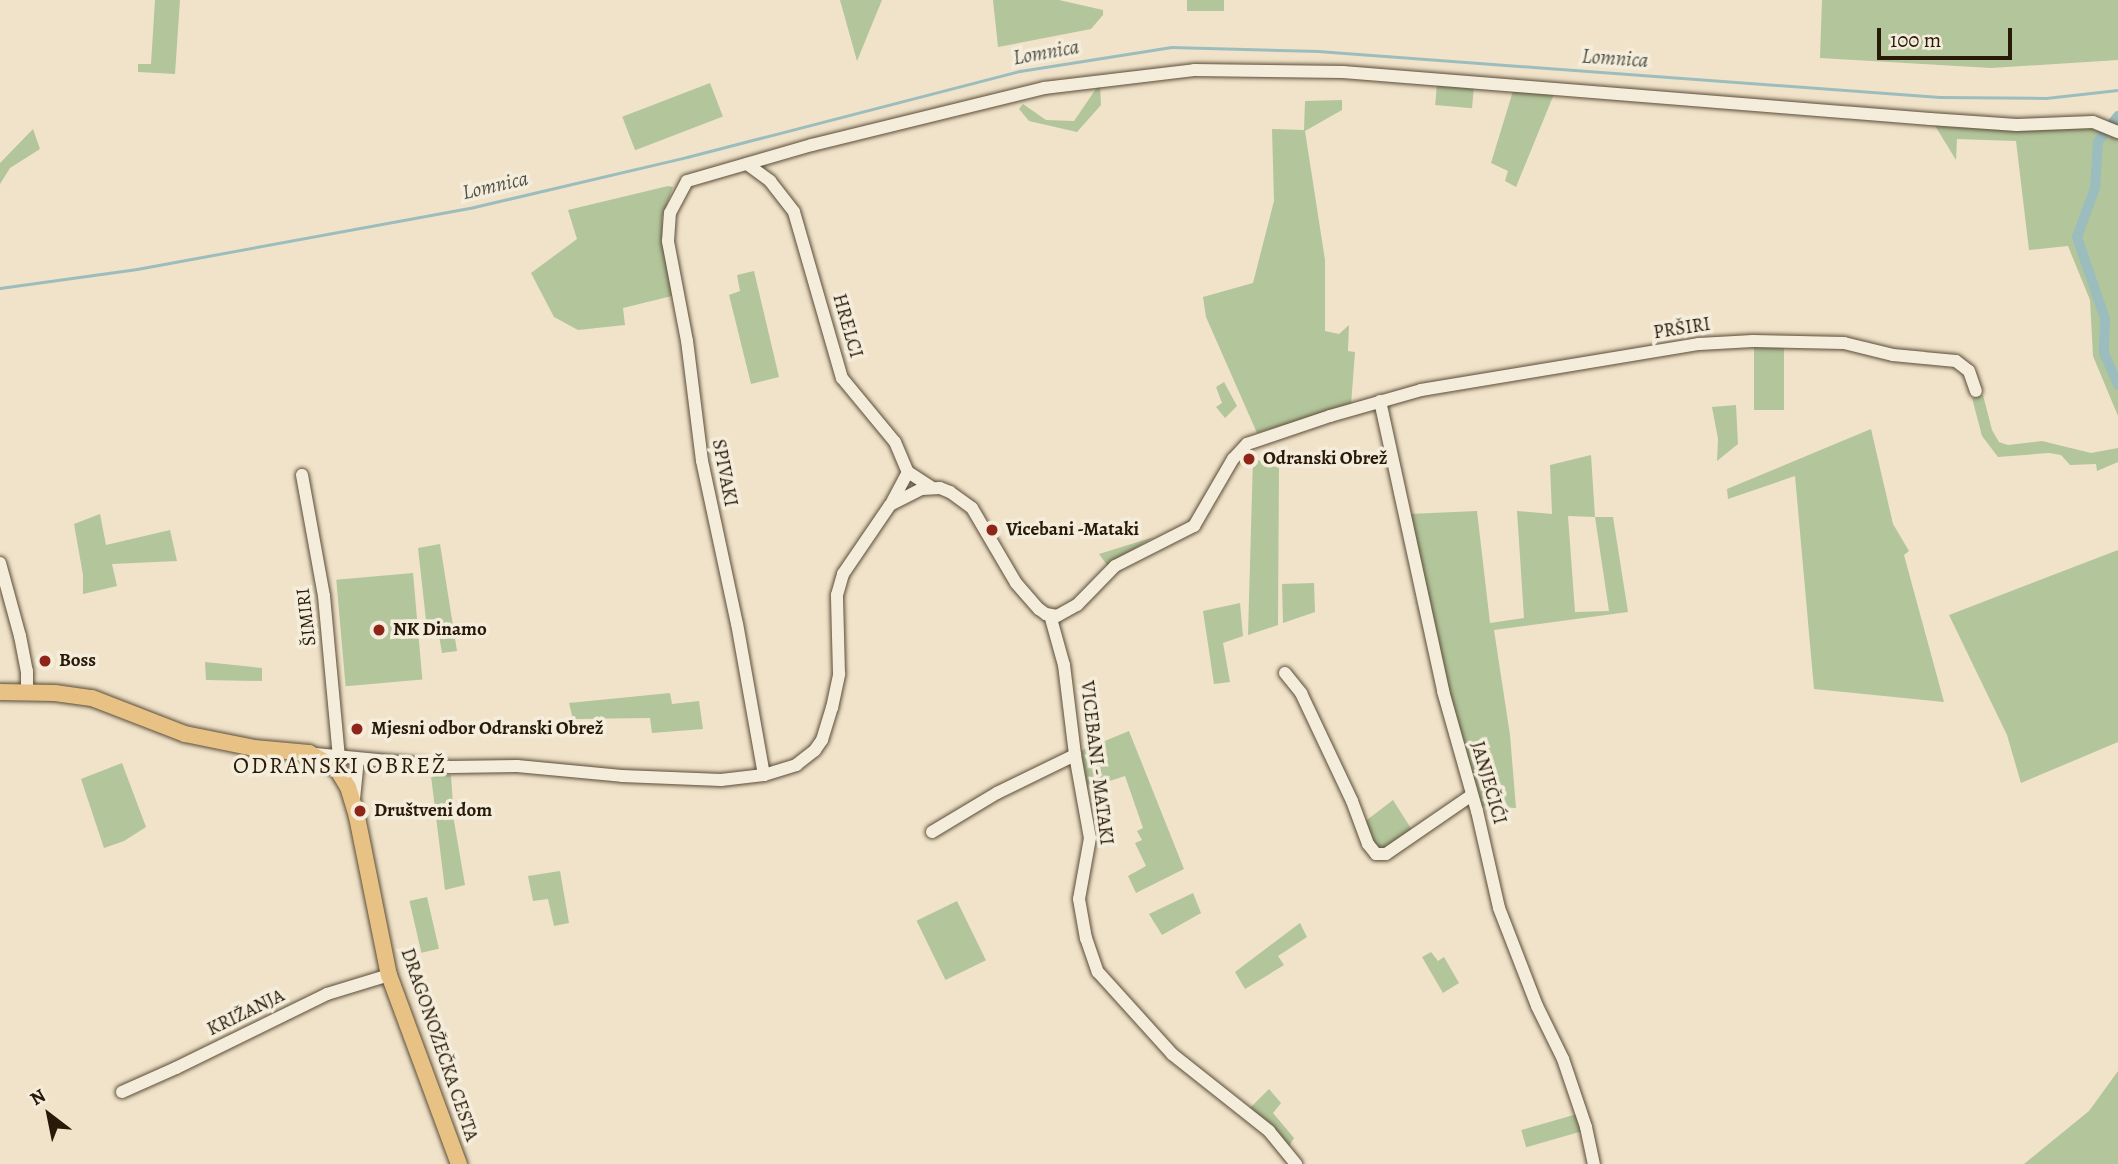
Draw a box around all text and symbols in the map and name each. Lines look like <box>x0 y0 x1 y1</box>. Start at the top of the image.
scale bar <box>1880 14 2015 58</box>
text: 100 m <box>1890 26 1941 54</box>
water label: Lomnica <box>1011 34 1081 70</box>
water label: Lomnica <box>1581 43 1649 73</box>
water label: Lomnica <box>460 165 530 205</box>
street label: HRELCI <box>827 291 867 361</box>
street label: PRŠIRI <box>1652 313 1712 345</box>
street label: SPIVAKI <box>706 437 742 509</box>
place label: Odranski Obrež <box>1263 448 1388 470</box>
marker: Odranski Obrež <box>1241 451 1257 467</box>
place label: Vicebani -Mataki <box>1006 519 1140 541</box>
marker: Vicebani -Mataki <box>984 522 1000 538</box>
street label: ŠIMIRI <box>292 587 322 647</box>
place label: NK Dinamo <box>393 619 487 641</box>
marker: NK Dinamo <box>371 622 387 638</box>
place label: Boss <box>59 650 96 672</box>
marker: Boss <box>37 653 53 669</box>
street label: VICEBANI - MATAKI <box>1075 679 1117 847</box>
place label: Mjesni odbor Odranski Obrež <box>371 718 603 740</box>
marker: Mjesni odbor Odranski Obrež <box>349 721 365 737</box>
street label: JANJEČIĆI <box>1465 739 1511 827</box>
district label: ODRANSKI OBREŽ <box>235 752 445 780</box>
place label: Društveni dom <box>374 800 492 822</box>
marker: Društveni dom <box>352 803 368 819</box>
street label: DRAGONOŽEČKA CESTA <box>395 945 483 1145</box>
street label: KRIŽANJA <box>204 985 288 1041</box>
north arrow <box>14 1080 84 1150</box>
text: N <box>25 1082 51 1112</box>

